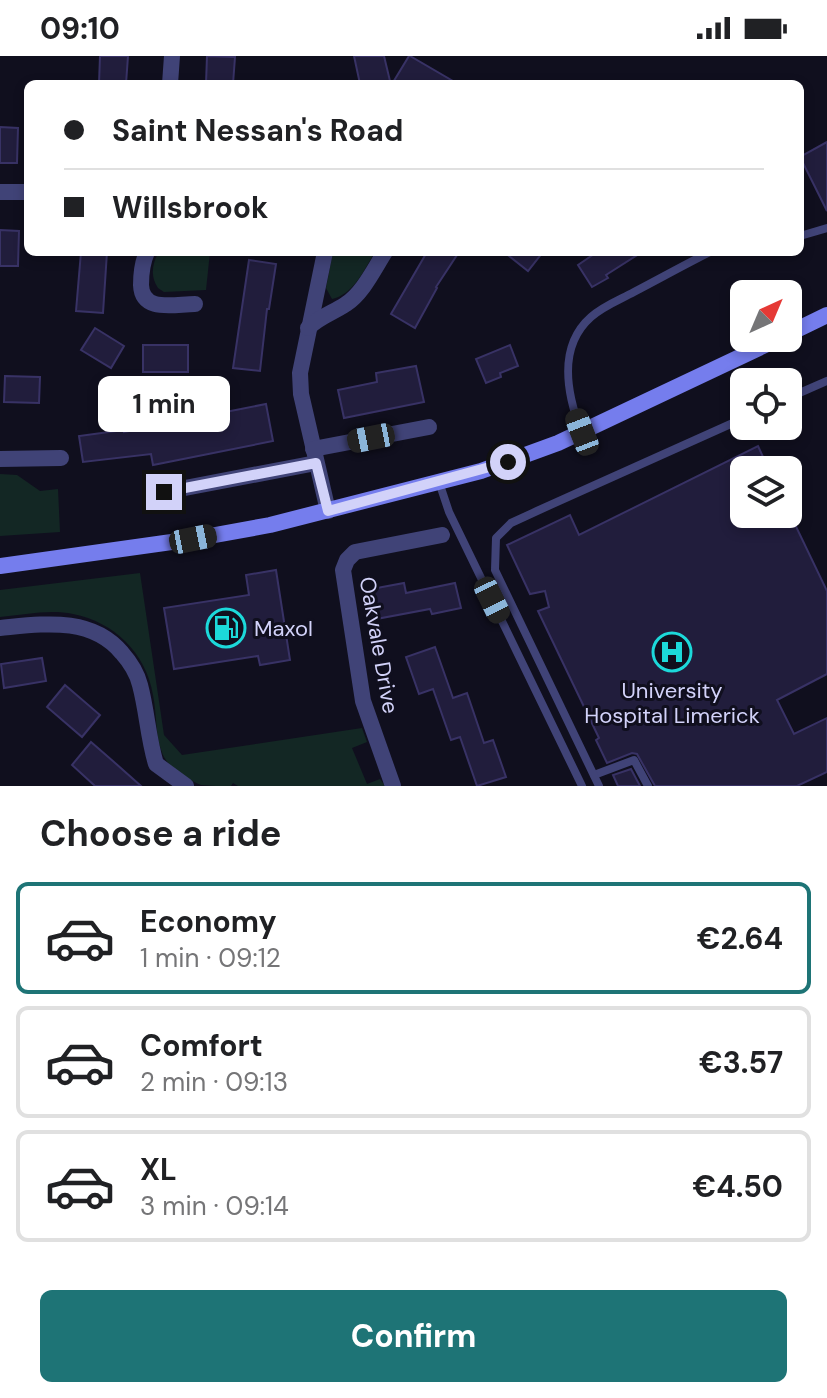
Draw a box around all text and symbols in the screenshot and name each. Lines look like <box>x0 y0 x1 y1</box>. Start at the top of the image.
text: 09:10 <box>40 9 120 48</box>
text: Saint Nessan's Road <box>112 111 403 150</box>
text: Willsbrook <box>112 188 268 227</box>
north arrow <box>730 280 802 352</box>
map controls <box>730 280 802 528</box>
button: locate <box>730 368 802 440</box>
callout: 1 min <box>98 376 230 432</box>
text: 1 min <box>132 387 196 421</box>
car <box>562 405 602 459</box>
car <box>345 422 397 454</box>
route start <box>490 444 526 480</box>
button: layers <box>730 456 802 528</box>
route end <box>146 474 182 510</box>
car <box>167 523 219 555</box>
car <box>471 573 513 627</box>
street label: Oakvale Drive <box>353 574 405 716</box>
fuel station icon: Maxol <box>205 607 247 649</box>
place label: Maxol <box>254 614 313 643</box>
hospital icon: University Hospital Limerick <box>651 631 693 673</box>
place label: University Hospital Limerick <box>584 676 760 730</box>
text: Choose a ride <box>40 810 281 857</box>
icon: car <box>44 902 116 974</box>
text: Economy <box>140 902 277 941</box>
text: €2.64 <box>697 919 783 958</box>
text: 1 min · 09:12 <box>140 941 281 975</box>
icon: car <box>44 1026 116 1098</box>
text: Comfort <box>140 1026 263 1065</box>
text: €3.57 <box>699 1043 783 1082</box>
text: 2 min · 09:13 <box>140 1065 288 1099</box>
icon: car <box>44 1150 116 1222</box>
text: XL <box>140 1150 177 1189</box>
text: €4.50 <box>692 1167 783 1206</box>
text: 3 min · 09:14 <box>140 1189 289 1223</box>
button: Confirm <box>40 1290 787 1382</box>

